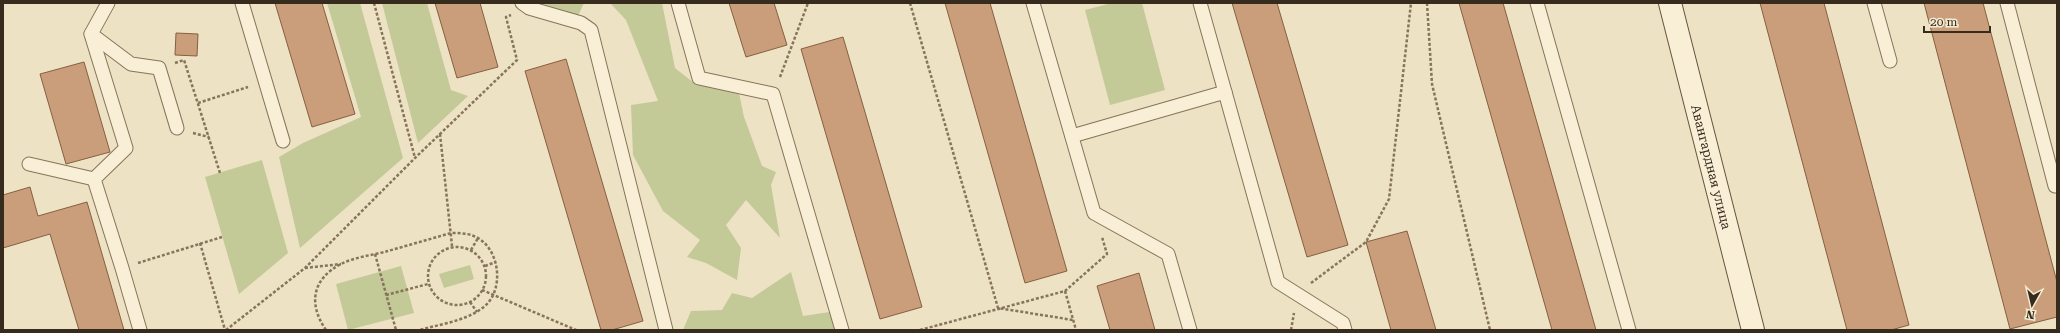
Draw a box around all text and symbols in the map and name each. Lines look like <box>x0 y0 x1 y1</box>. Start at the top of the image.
scale bar <box>1924 8 1990 34</box>
text: 20 m <box>1930 15 1957 29</box>
street label: Авангардная улица <box>1689 103 1735 231</box>
north arrow <box>2012 285 2052 325</box>
text: N <box>2025 307 2036 321</box>

